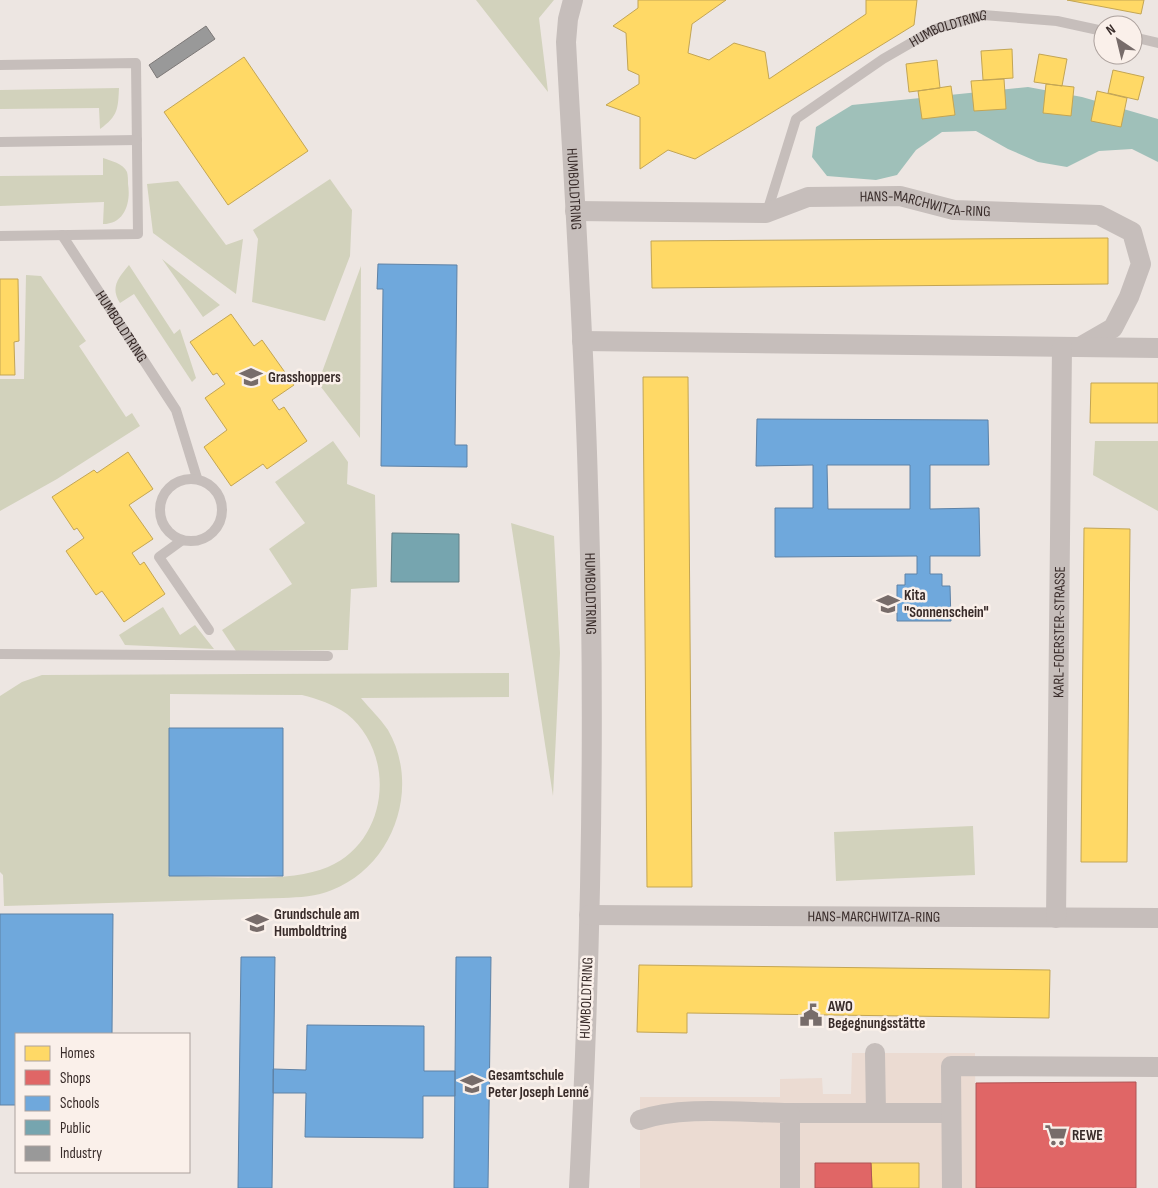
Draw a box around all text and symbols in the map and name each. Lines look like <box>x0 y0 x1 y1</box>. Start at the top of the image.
street label: HUMBOLDTRING <box>906 6 988 52</box>
north arrow <box>1093 15 1143 65</box>
text: N <box>1103 21 1119 39</box>
street label: HUMBOLDTRING <box>562 147 586 230</box>
street label: HANS-MARCHWITZA-RING <box>860 187 991 221</box>
street label: HUMBOLDTRING <box>91 287 151 366</box>
school or university icon: Grasshoppers <box>238 364 264 390</box>
place label: Grasshoppers <box>268 368 341 387</box>
street label: HUMBOLDTRING <box>580 552 600 635</box>
street label: KARL-FOERSTER-STRASSE <box>1049 566 1070 698</box>
place label: Kita "Sonnenschein" <box>904 586 989 622</box>
school or university icon: Kita "Sonnenschein" <box>875 591 901 617</box>
place label: Grundschule am Humboldtring <box>274 905 360 941</box>
street label: HANS-MARCHWITZA-RING <box>808 907 940 927</box>
school or university icon: Grundschule am Humboldtring <box>244 910 270 936</box>
street label: HUMBOLDTRING <box>576 957 597 1039</box>
place label: AWO Begegnungsstätte <box>827 997 925 1033</box>
public building icon: AWO Begegnungsstätte <box>798 1002 824 1028</box>
legend <box>15 1033 190 1173</box>
text: Homes <box>60 1044 95 1063</box>
place label: Gesamtschule Peter Joseph Lenné <box>488 1066 589 1102</box>
text: Shops <box>60 1069 91 1088</box>
school or university icon: Gesamtschule Peter Joseph Lenné <box>459 1071 485 1097</box>
text: Schools <box>60 1094 99 1113</box>
text: Public <box>60 1119 91 1138</box>
supermarket icon: REWE <box>1043 1122 1069 1148</box>
place label: REWE <box>1072 1126 1103 1145</box>
text: Industry <box>60 1144 102 1163</box>

